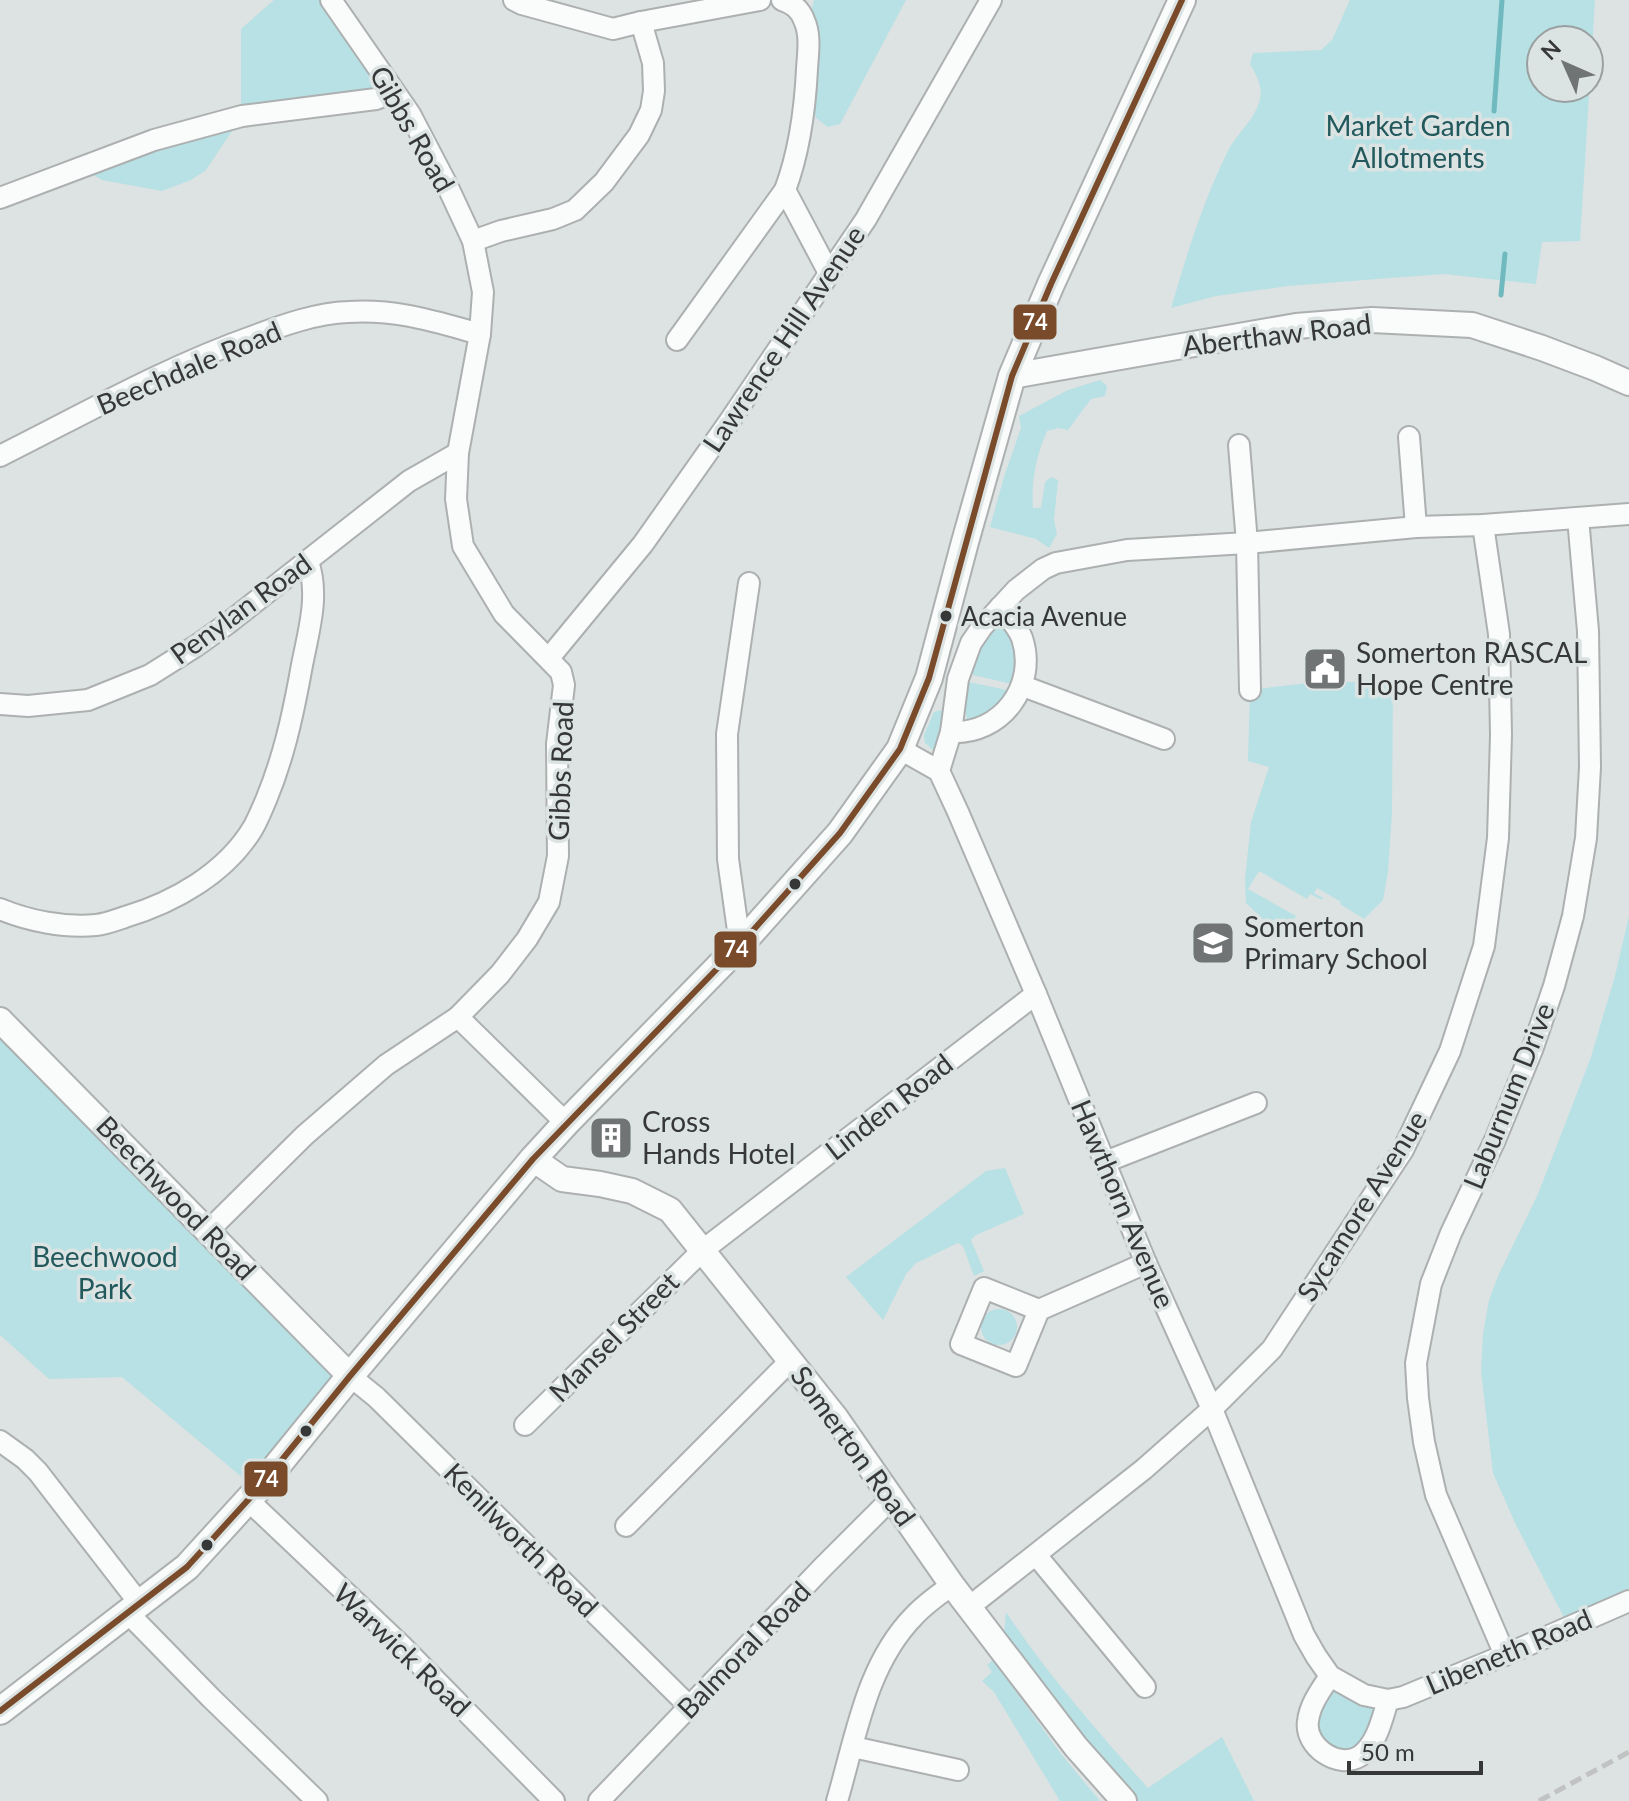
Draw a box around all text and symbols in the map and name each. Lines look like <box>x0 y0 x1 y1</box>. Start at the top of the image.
north arrow <box>1525 24 1605 104</box>
text: N <box>1535 34 1566 65</box>
street label: Gibbs Road <box>363 59 463 198</box>
park label: Market Garden Allotments <box>1325 108 1511 174</box>
street label: Lawrence Hill Avenue <box>695 219 871 458</box>
line badge: 74 <box>1012 303 1058 341</box>
street label: Aberthaw Road <box>1181 306 1373 362</box>
text: 74 <box>1022 308 1048 335</box>
street label: Beechdale Road <box>91 313 286 421</box>
street label: Penylan Road <box>163 546 318 671</box>
place label: Acacia Avenue <box>961 600 1127 632</box>
marker: Acacia Avenue <box>938 608 954 624</box>
place label: Somerton RASCAL Hope Centre <box>1356 635 1587 701</box>
public building icon: Somerton RASCAL Hope Centre <box>1301 645 1349 693</box>
street label: Gibbs Road <box>541 701 579 841</box>
unlabelled marker <box>787 876 803 892</box>
place label: Somerton Primary School <box>1244 909 1428 975</box>
school or university icon: Somerton Primary School <box>1189 919 1237 967</box>
line badge: 74 <box>713 930 758 969</box>
text: 74 <box>723 935 749 962</box>
street label: Laburnum Drive <box>1455 997 1561 1194</box>
street label: Linden Road <box>818 1046 959 1166</box>
street label: Hawthorn Avenue <box>1065 1094 1183 1313</box>
place label: Cross Hands Hotel <box>642 1104 795 1170</box>
street label: Sycamore Avenue <box>1289 1104 1433 1307</box>
street label: Beechwood Road <box>90 1108 264 1286</box>
building icon: Cross Hands Hotel <box>587 1114 635 1162</box>
park label: Beechwood Park <box>32 1239 178 1305</box>
street label: Mansel Street <box>541 1264 685 1408</box>
street label: Somerton Road <box>784 1359 923 1532</box>
unlabelled marker <box>298 1423 314 1439</box>
street label: Kenilworth Road <box>438 1455 606 1623</box>
line badge: 74 <box>243 1460 289 1498</box>
text: 74 <box>253 1465 279 1492</box>
unlabelled marker <box>199 1537 215 1553</box>
street label: Balmoral Road <box>670 1574 817 1725</box>
street label: Warwick Road <box>327 1576 478 1723</box>
street label: Libeneth Road <box>1421 1601 1597 1701</box>
scale bar <box>1349 1725 1481 1775</box>
text: 50 m <box>1361 1737 1415 1766</box>

